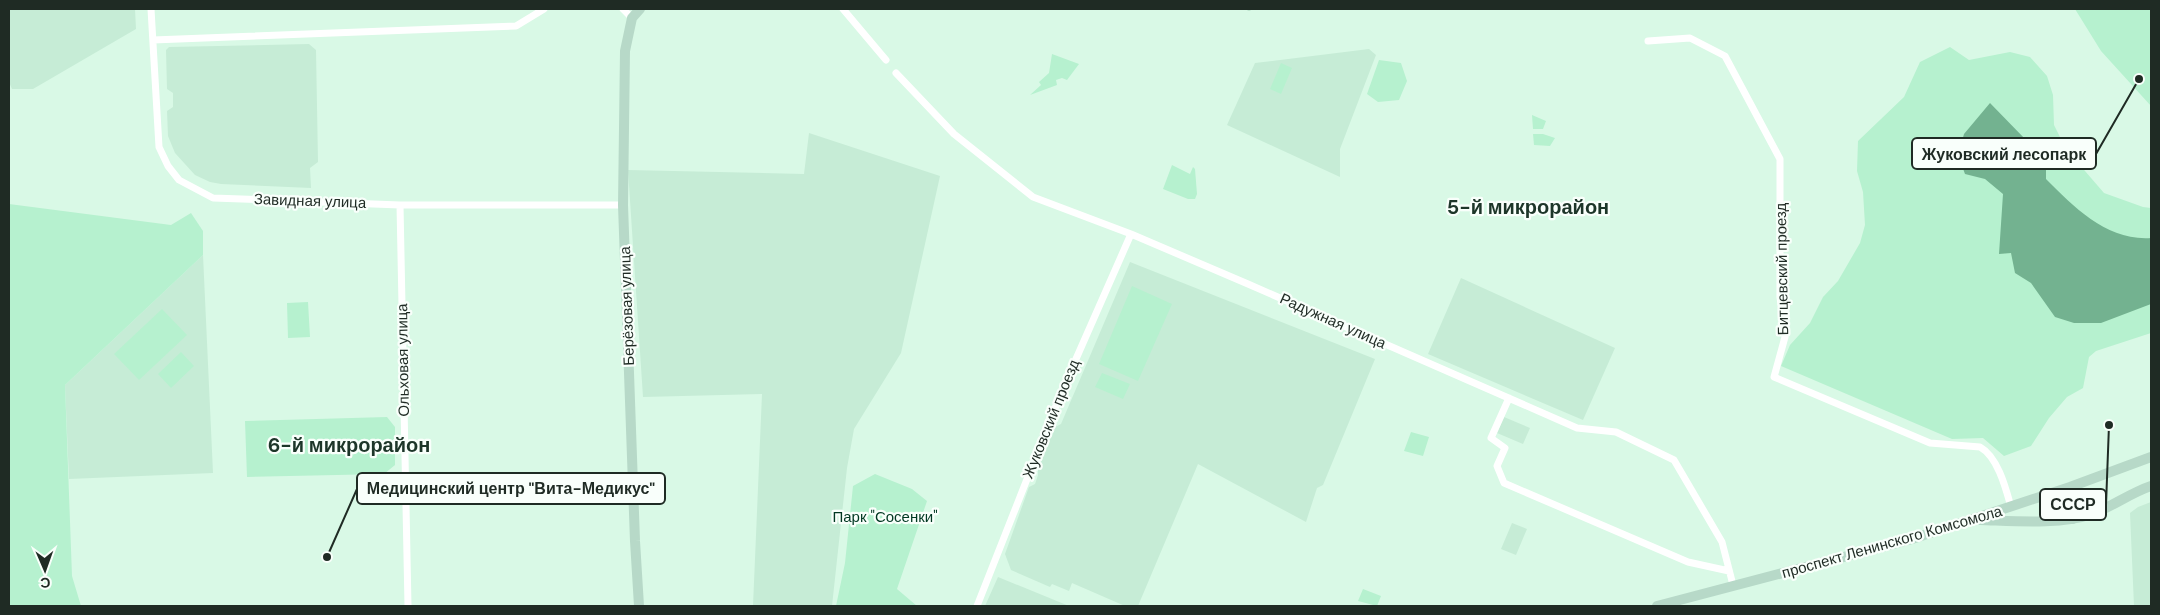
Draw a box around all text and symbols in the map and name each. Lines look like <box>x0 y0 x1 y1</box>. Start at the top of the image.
callout: Жуковский лесопарк <box>1912 138 2096 169</box>
text: Жуковский лесопарк <box>1921 144 2087 165</box>
street label: Завидная улица <box>253 189 367 213</box>
district label: 5-й микрорайон <box>1447 194 1609 220</box>
street label: Битцевский проезд <box>1771 202 1793 335</box>
street label: Берёзовая улица <box>615 245 639 366</box>
street label: Радужная улица <box>1277 289 1390 354</box>
street label: Ольховая улица <box>392 303 414 417</box>
street label: Жуковский проезд <box>1018 356 1084 482</box>
district label: 6-й микрорайон <box>268 432 430 458</box>
callout: Медицинский центр "Вита-Медикус" <box>357 473 665 504</box>
text: Медицинский центр "Вита-Медикус" <box>367 478 655 499</box>
callout: СССР <box>2040 489 2106 520</box>
text: СССР <box>2050 494 2096 515</box>
street label: проспект Ленинского Комсомола <box>1779 501 2005 583</box>
park label: Парк "Сосенки" <box>833 507 938 527</box>
north arrow <box>20 545 70 595</box>
text: С <box>40 574 51 592</box>

